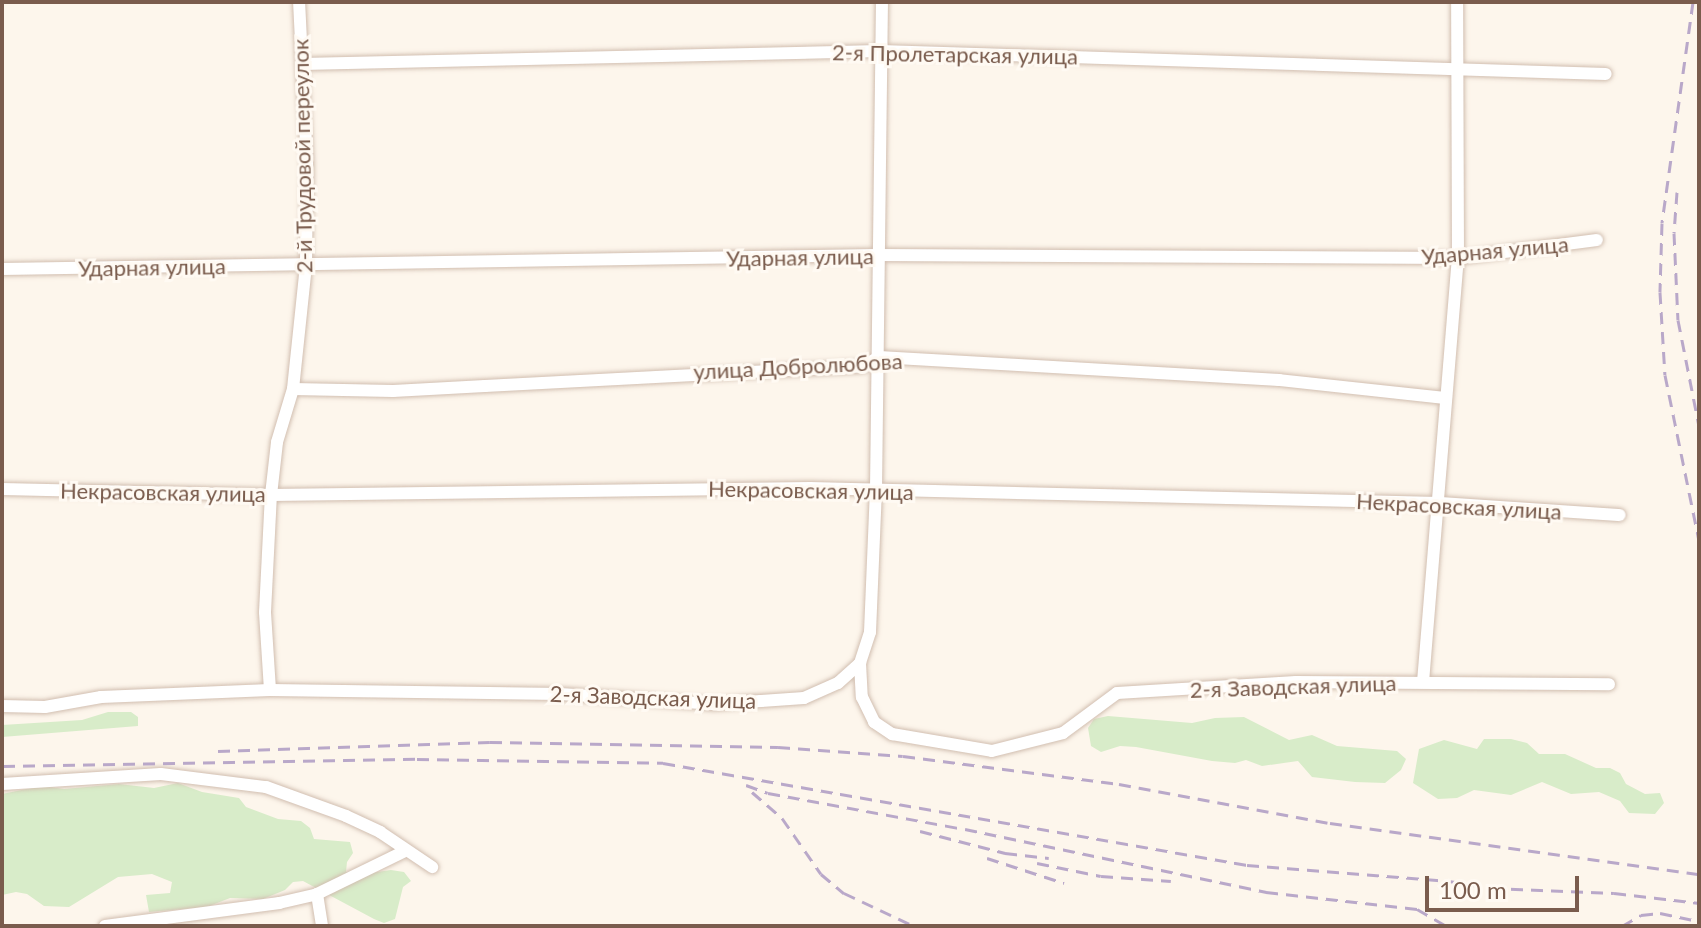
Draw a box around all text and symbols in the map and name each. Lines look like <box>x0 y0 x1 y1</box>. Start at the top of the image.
street label: 2-й Трудовой переулок <box>287 39 317 273</box>
street label: 2-я Пролетарская улица <box>832 39 1078 69</box>
street label: Ударная улица <box>1420 230 1570 270</box>
street label: Ударная улица <box>726 243 874 271</box>
street label: Ударная улица <box>78 253 226 281</box>
street label: улица Добролюбова <box>693 347 903 385</box>
street label: Некрасовская улица <box>708 475 914 505</box>
street label: Некрасовская улица <box>60 477 266 507</box>
street label: Некрасовская улица <box>1356 487 1562 525</box>
street label: 2-я Заводская улица <box>1189 669 1397 703</box>
street label: 2-я Заводская улица <box>549 680 757 714</box>
scale bar <box>1429 860 1583 910</box>
text: 100 m <box>1439 875 1507 904</box>

